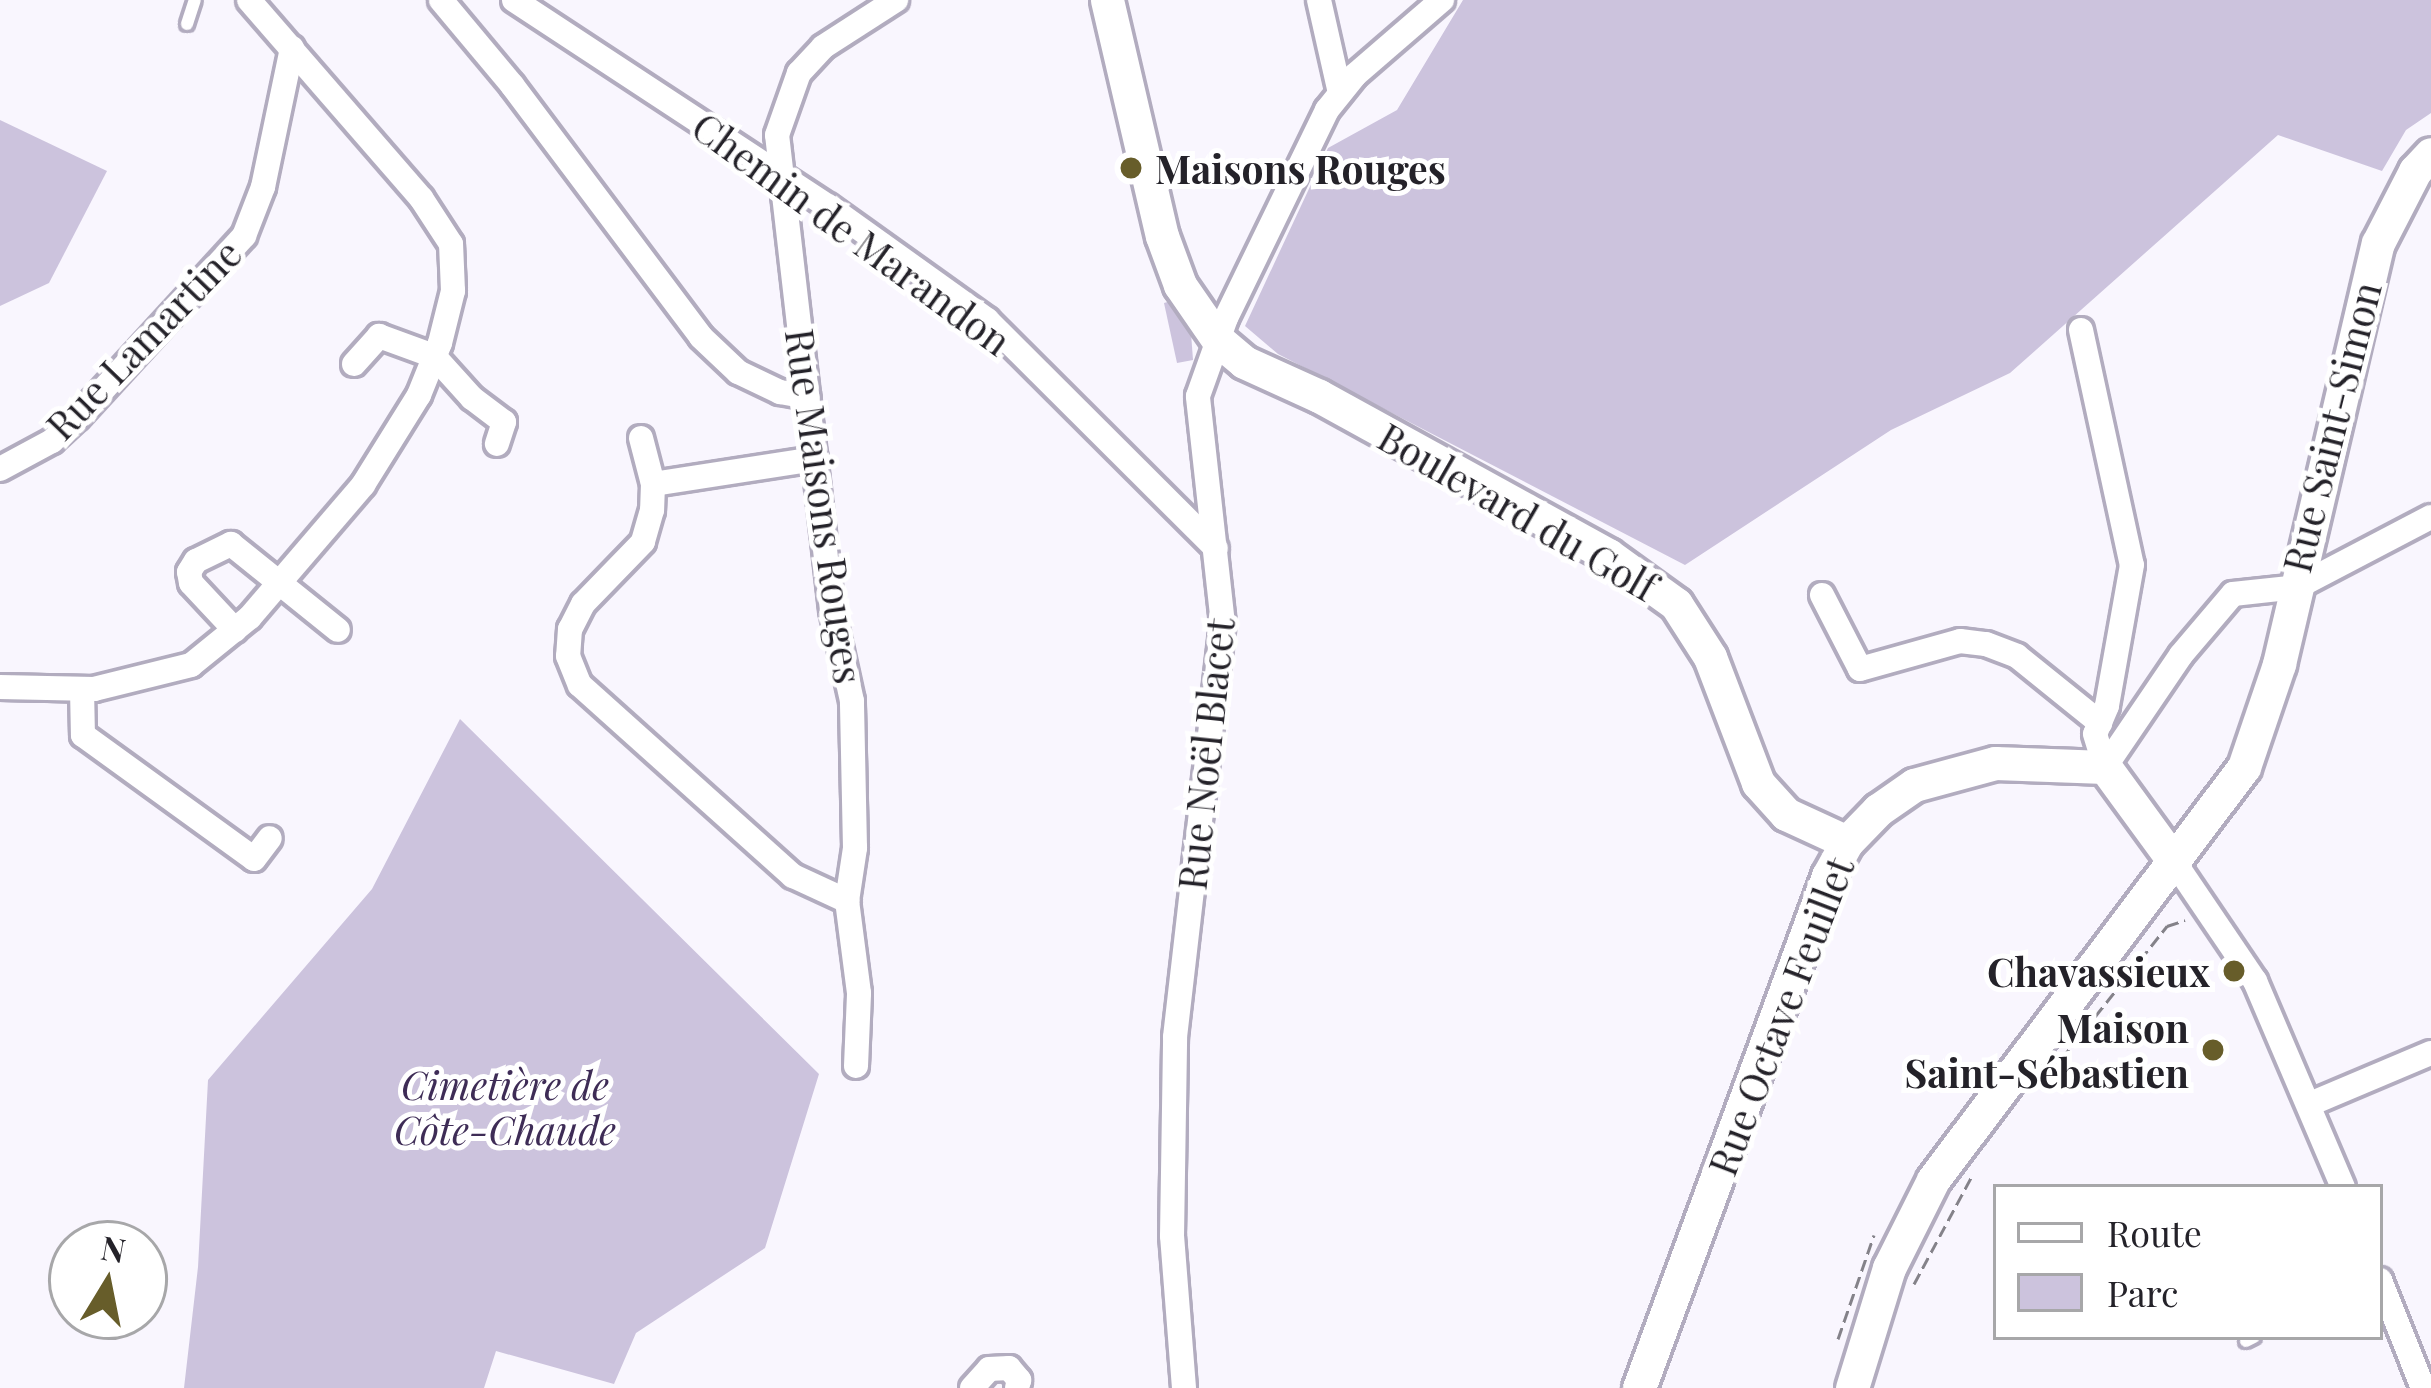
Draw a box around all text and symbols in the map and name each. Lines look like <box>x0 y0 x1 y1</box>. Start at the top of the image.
street label: Chemin de Marandon <box>684 102 1020 364</box>
place label: Maisons Rouges <box>1155 145 1446 191</box>
marker: Maisons Rouges <box>1118 155 1144 181</box>
street label: Rue Lamartine <box>36 229 250 449</box>
street label: Rue Saint-Simon <box>2272 277 2390 577</box>
street label: Rue Maisons Rouges <box>777 326 873 686</box>
street label: Boulevard du Golf <box>1371 412 1665 610</box>
street label: Rue Noël Blacet <box>1167 616 1243 892</box>
street label: Rue Octave Feuillet <box>1698 850 1862 1182</box>
place label: Chavassieux <box>1987 948 2210 994</box>
marker: Chavassieux <box>2221 958 2247 984</box>
place label: Maison Saint-Sébastien <box>1904 1005 2189 1096</box>
marker: Maison Saint-Sébastien <box>2200 1037 2226 1063</box>
park label: Cimetière de Côte-Chaude <box>394 1062 616 1153</box>
legend <box>1993 1184 2383 1340</box>
text: Route <box>2107 1208 2202 1256</box>
north arrow <box>48 1220 168 1340</box>
text: N <box>98 1224 129 1271</box>
text: Parc <box>2107 1268 2179 1316</box>

